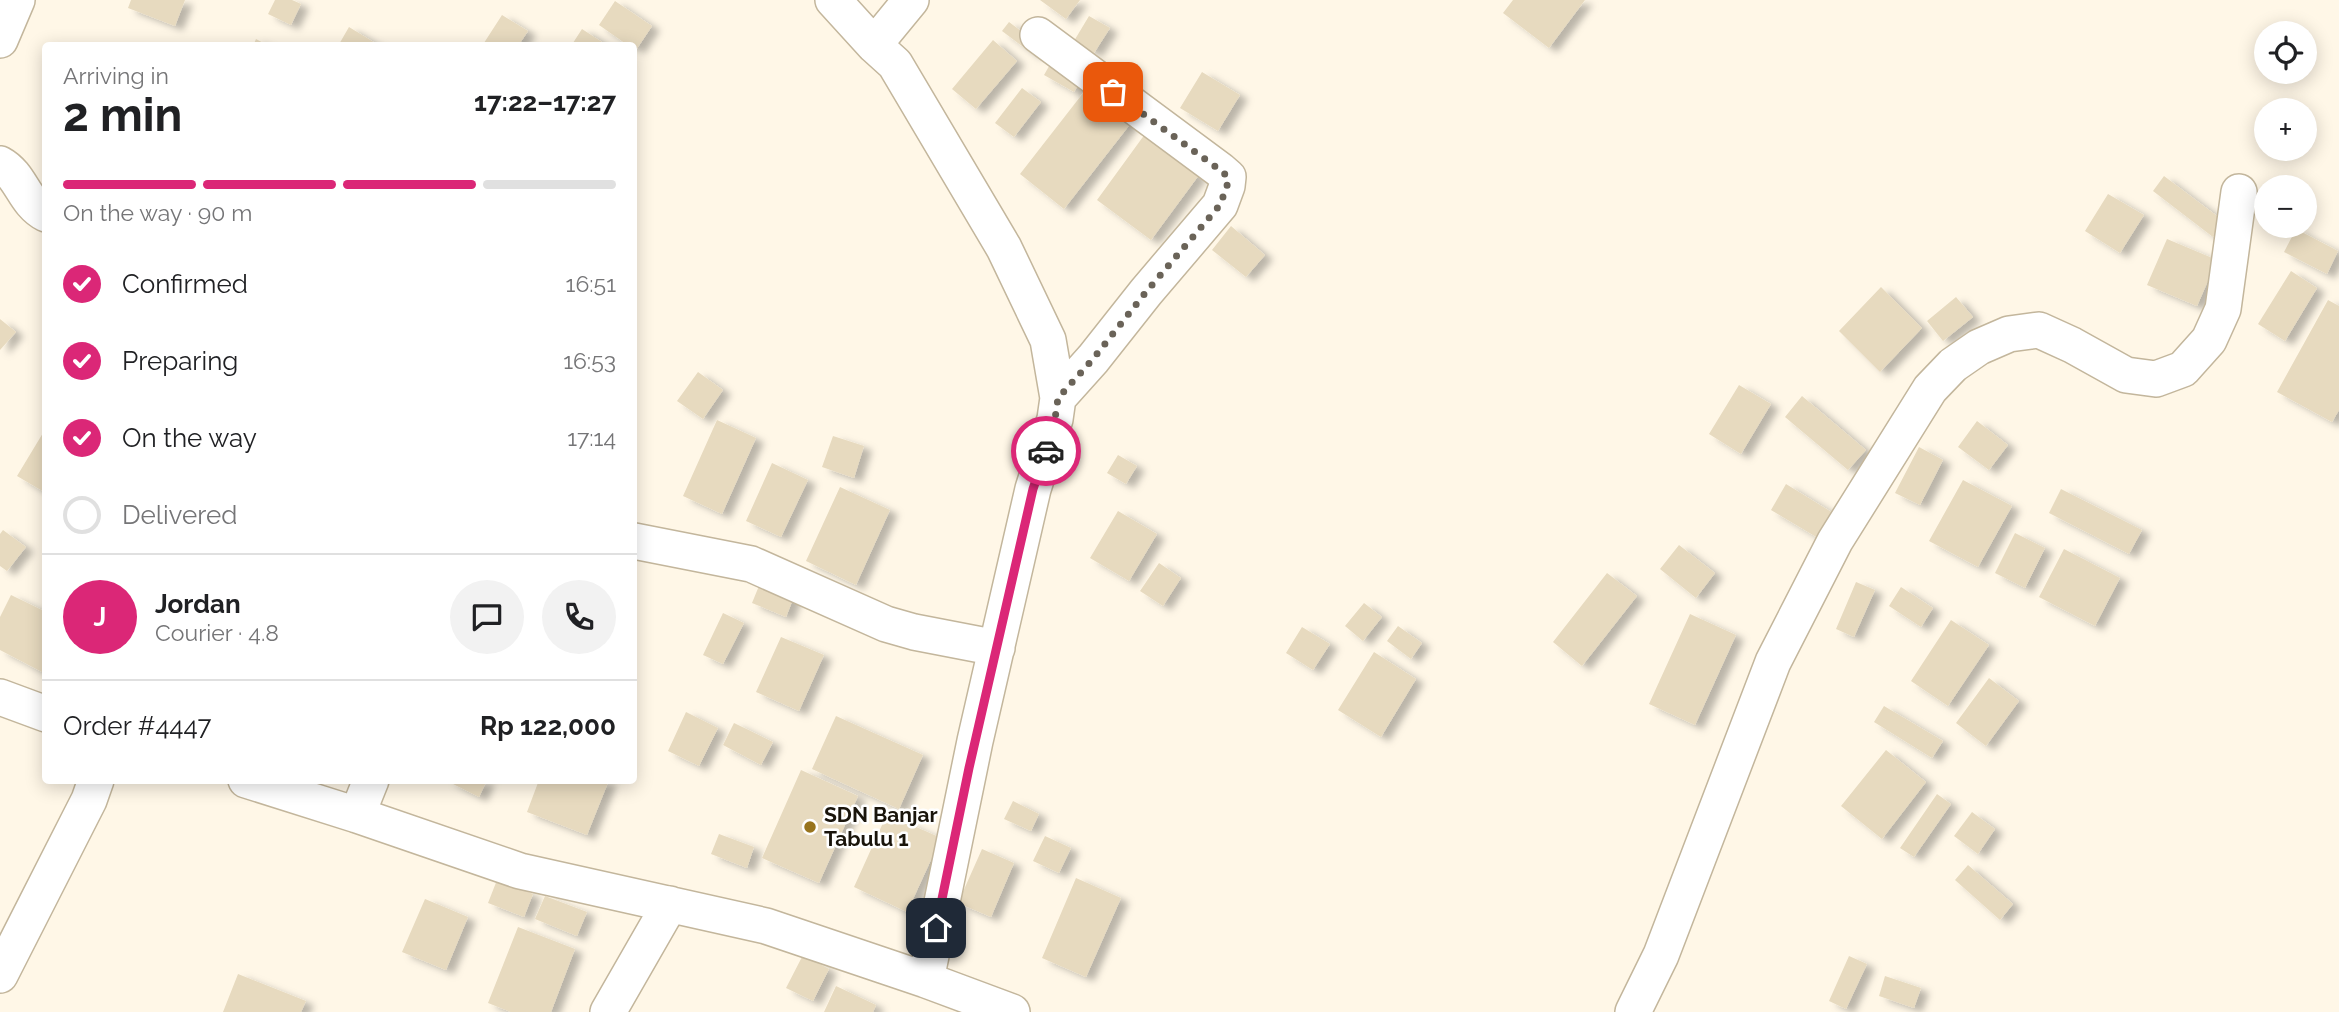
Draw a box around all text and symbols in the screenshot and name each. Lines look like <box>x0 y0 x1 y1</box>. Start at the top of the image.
map controls <box>2254 21 2317 238</box>
button: locate <box>2254 21 2317 84</box>
text: Arriving in <box>63 62 169 89</box>
pin <box>1083 62 1143 122</box>
icon: bag <box>1094 73 1132 111</box>
text: 17:22–17:27 <box>474 87 616 117</box>
text: 2 min <box>63 88 182 142</box>
button: + <box>2254 98 2317 161</box>
button: − <box>2254 175 2317 238</box>
text: On the way · 90 m <box>63 199 252 226</box>
icon: check <box>63 265 101 303</box>
text: Confirmed <box>122 269 248 299</box>
text: 16:51 <box>566 270 616 297</box>
icon: check <box>63 342 101 380</box>
text: Preparing <box>122 346 238 376</box>
text: 16:53 <box>563 347 616 374</box>
courier <box>1011 416 1081 486</box>
icon: check <box>63 419 101 457</box>
text: On the way <box>122 423 257 453</box>
text: 17:14 <box>567 424 616 451</box>
icon: car <box>1027 432 1065 470</box>
text: Delivered <box>122 500 237 530</box>
button: chat <box>450 580 524 654</box>
button: phone <box>542 580 616 654</box>
text: Jordan <box>155 589 241 619</box>
text: J <box>94 602 106 632</box>
text: Courier · 4.8 <box>155 619 279 646</box>
text: Order #4447 <box>63 711 212 741</box>
text: Rp 122,000 <box>480 711 616 741</box>
place label: SDN Banjar Tabulu 1 <box>824 802 938 851</box>
marker: SDN Banjar Tabulu 1 <box>802 819 818 835</box>
pin <box>906 898 966 958</box>
icon: home <box>917 909 955 947</box>

